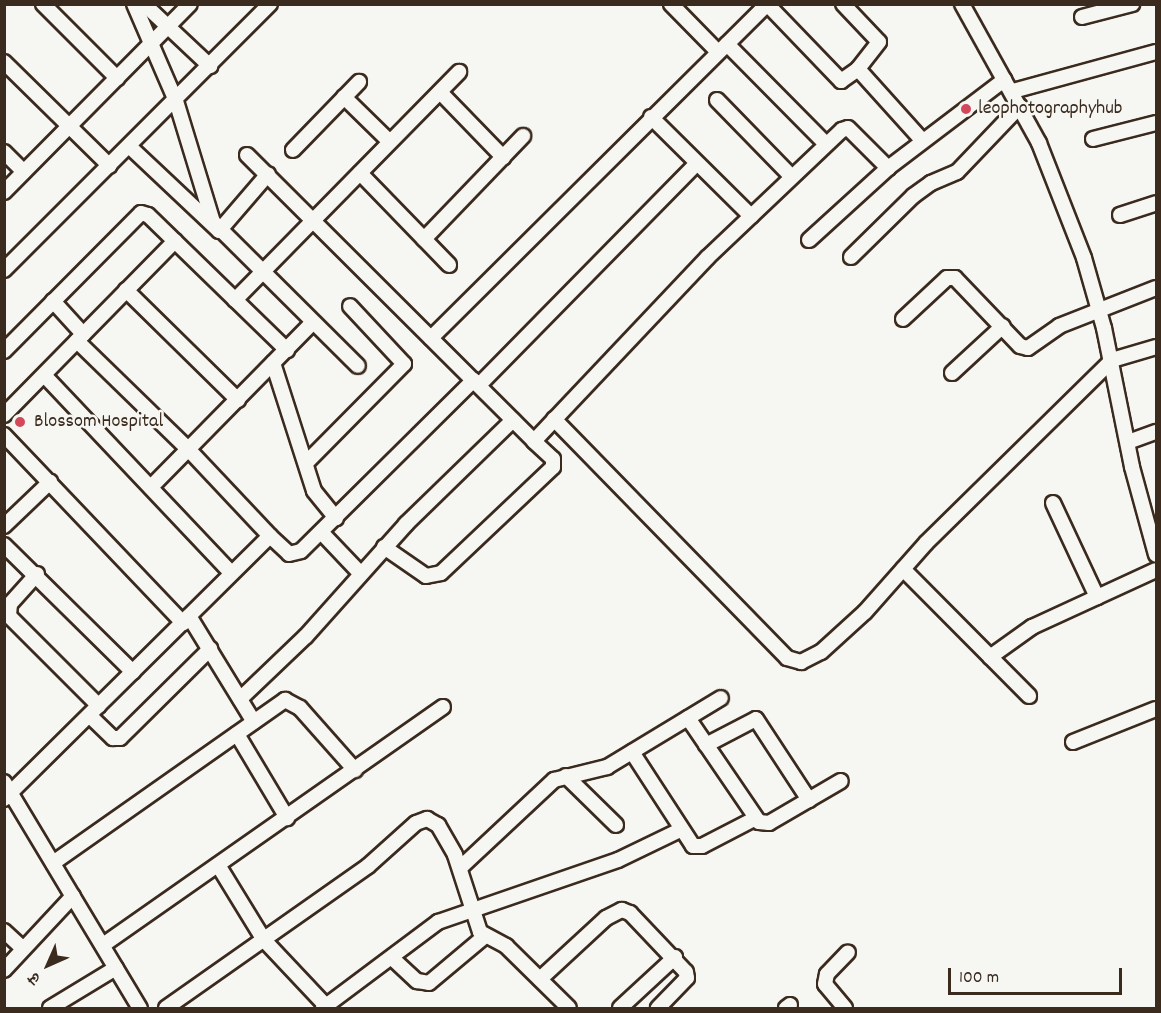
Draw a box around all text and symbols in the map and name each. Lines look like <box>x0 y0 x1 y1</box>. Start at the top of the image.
place label: leophotographyhub <box>978 97 1122 121</box>
marker: leophotographyhub <box>959 102 973 116</box>
place label: Blossom Hospital <box>34 410 163 434</box>
marker: Blossom Hospital <box>11 413 29 431</box>
north arrow <box>18 935 78 995</box>
scale bar <box>951 956 1125 994</box>
text: 100 m <box>959 966 999 991</box>
text: उ <box>24 967 46 989</box>

